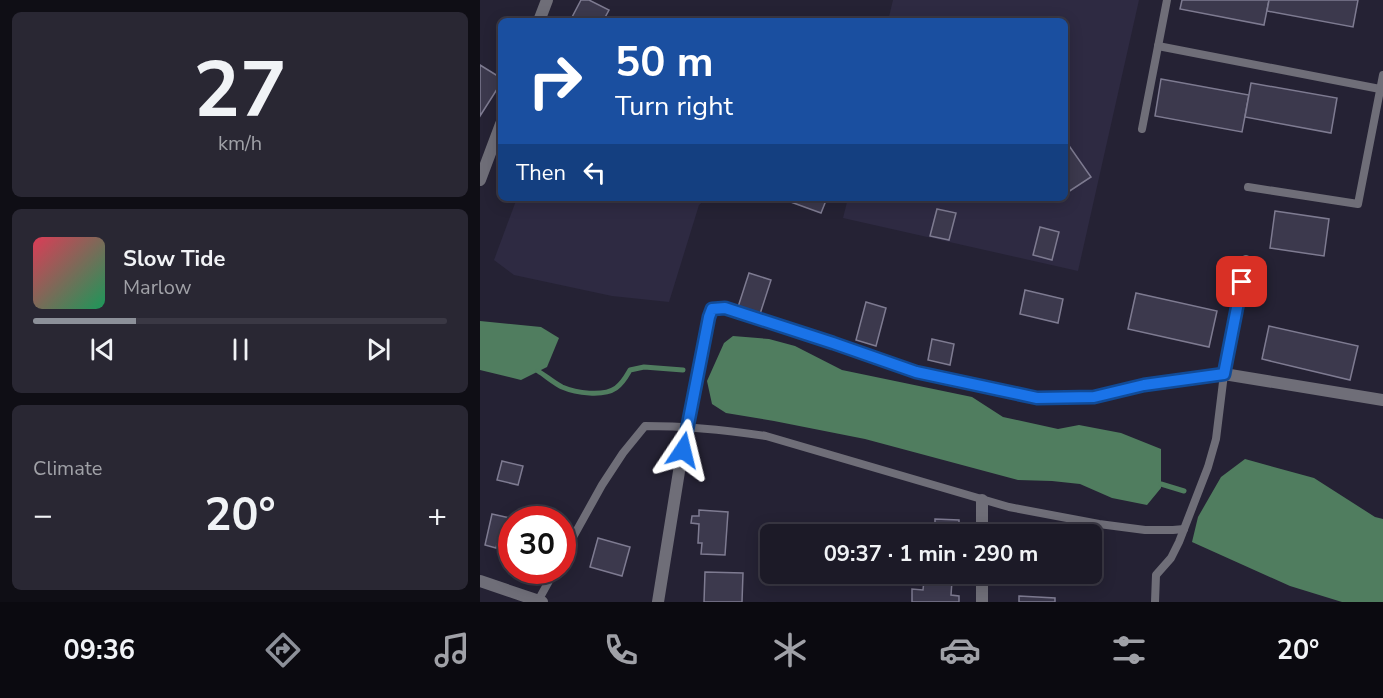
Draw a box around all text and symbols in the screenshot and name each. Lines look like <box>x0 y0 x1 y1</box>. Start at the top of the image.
text: 50 m <box>615 34 714 91</box>
text: 27 <box>193 37 287 144</box>
icon: right <box>516 42 594 120</box>
text: Turn right <box>615 88 733 125</box>
text: km/h <box>218 130 262 157</box>
icon: left <box>578 156 611 189</box>
text: Then <box>516 158 566 188</box>
text: Slow Tide <box>123 244 225 274</box>
pin <box>1216 256 1267 307</box>
icon: arrive <box>1225 265 1258 298</box>
text: Marlow <box>123 274 191 301</box>
icon: previous <box>86 333 119 366</box>
icon: pause <box>224 333 257 366</box>
icon: next <box>362 333 395 366</box>
position arrow <box>651 418 715 482</box>
text: Climate <box>33 455 102 482</box>
text: 20° <box>204 485 276 546</box>
text: − <box>33 493 53 538</box>
text: + <box>427 493 447 538</box>
speed limit sign: 30 <box>498 506 576 584</box>
text: 09:37 · 1 min · 290 m <box>824 539 1038 569</box>
icon: directions <box>262 629 304 671</box>
icon: music <box>431 629 473 671</box>
icon: phone <box>600 629 642 671</box>
icon: climate <box>769 629 811 671</box>
icon: car <box>939 629 981 671</box>
icon: filters <box>1108 629 1150 671</box>
text: 09:36 <box>64 632 135 669</box>
text: 20° <box>1277 632 1319 669</box>

